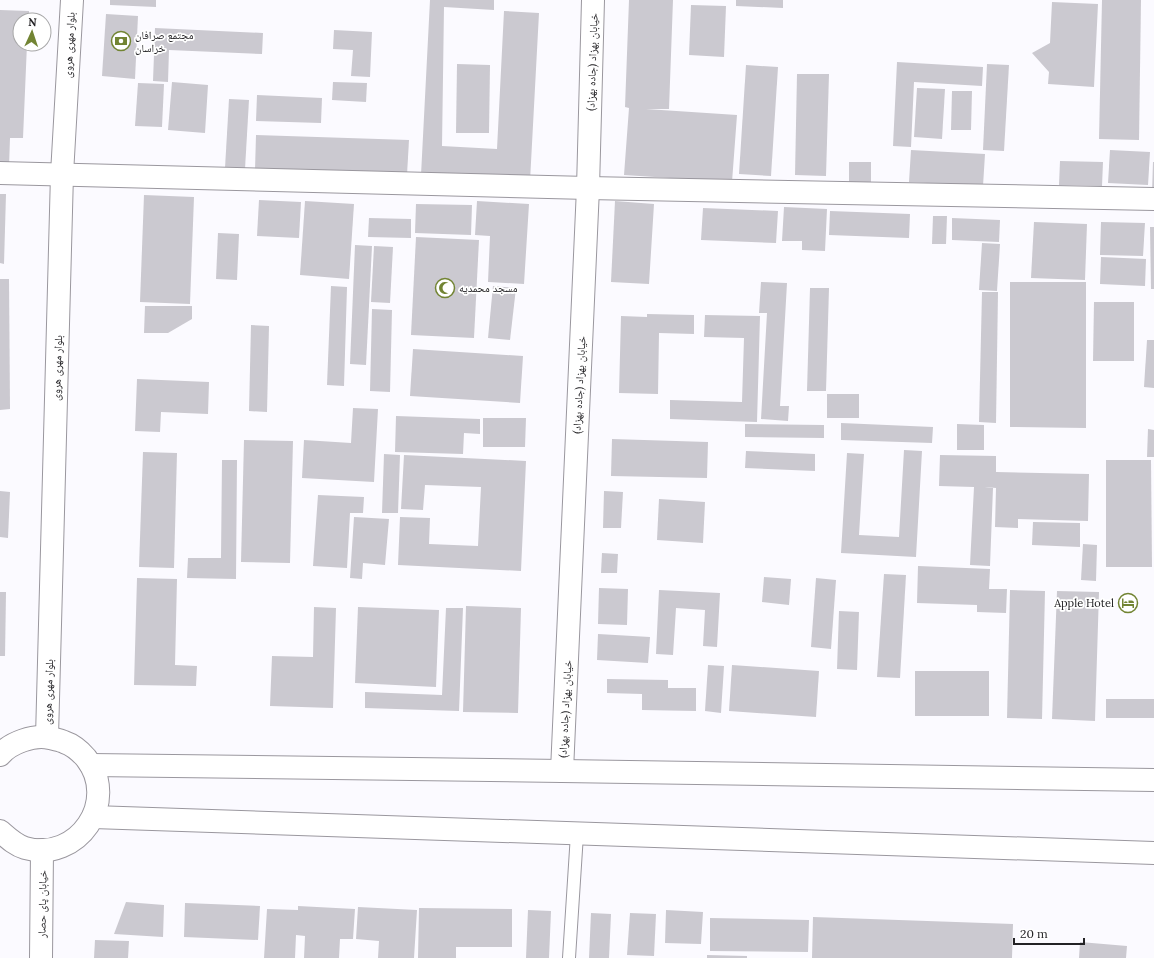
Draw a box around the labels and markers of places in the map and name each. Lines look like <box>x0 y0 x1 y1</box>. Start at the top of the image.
place label: مجتمع صرافان خراسان <box>135 28 194 55</box>
bank icon: مجتمع صرافان خراسان <box>110 30 132 52</box>
mosque icon: مسجد محمدیه <box>434 277 456 299</box>
place label: مسجد محمدیه <box>459 281 518 295</box>
hotel icon: Apple Hotel <box>1117 592 1139 614</box>
place label: Apple Hotel <box>1053 596 1114 610</box>

